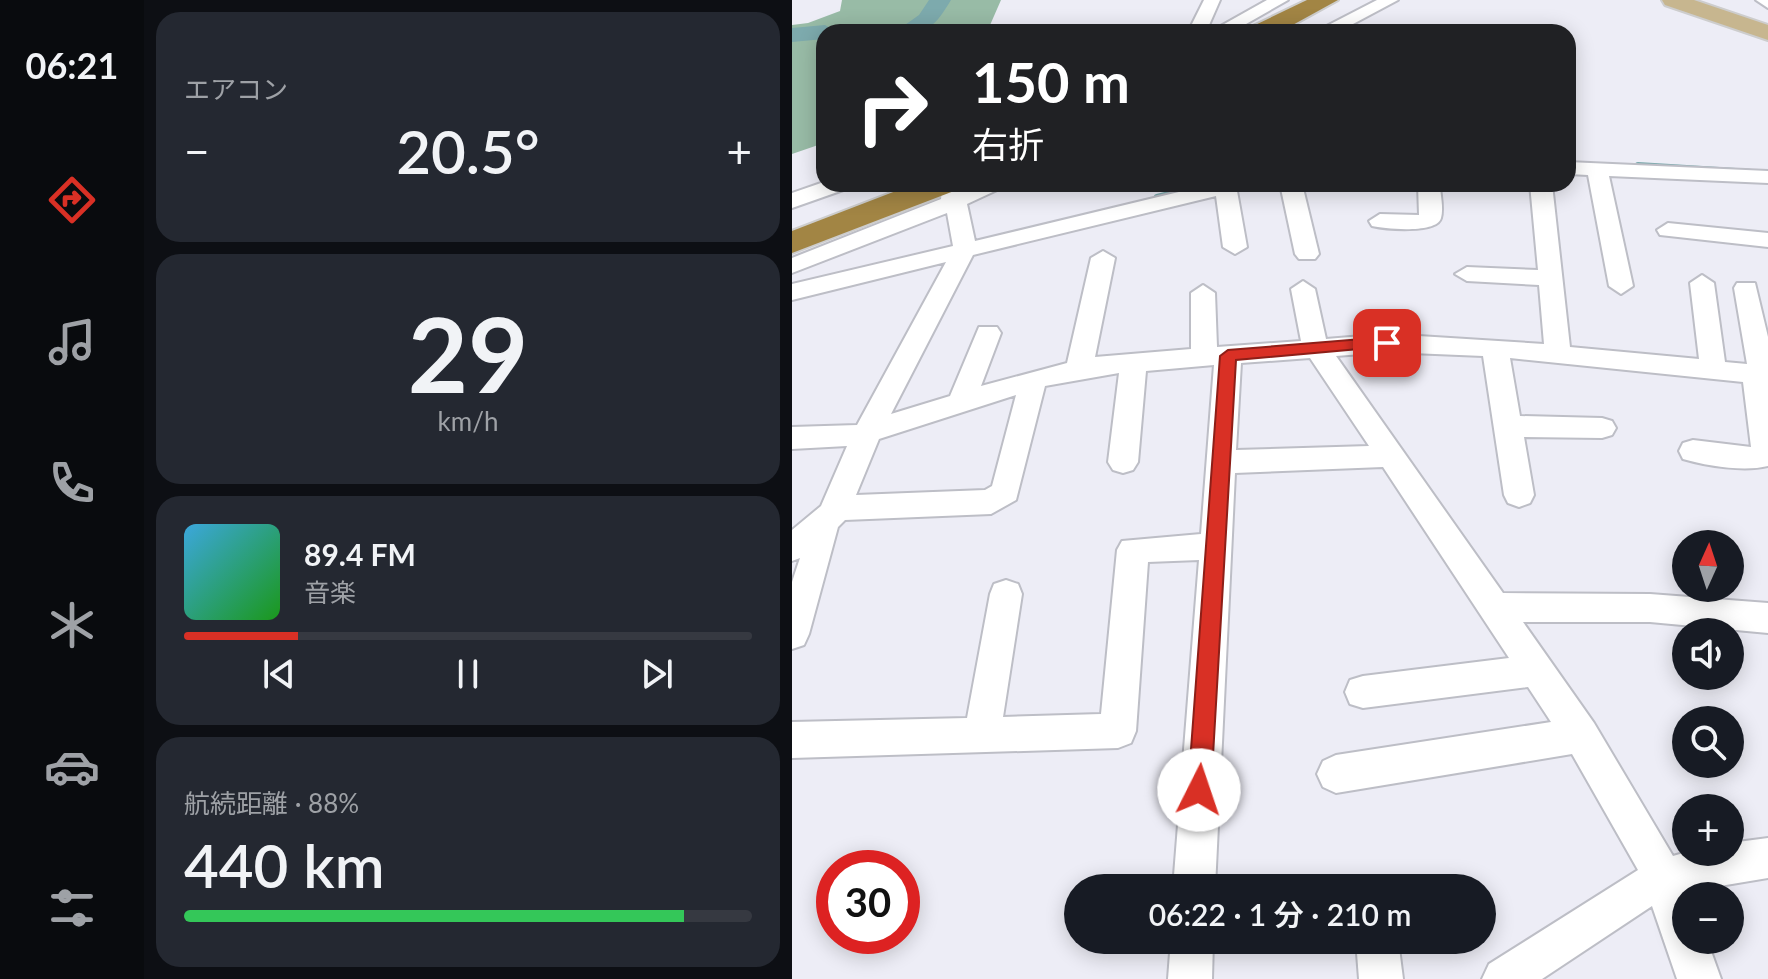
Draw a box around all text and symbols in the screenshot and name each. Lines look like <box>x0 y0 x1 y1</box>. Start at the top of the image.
text: 06:21 <box>26 43 118 87</box>
text: 150 m <box>972 48 1130 115</box>
icon: right <box>840 56 944 160</box>
text: エアコン <box>184 73 288 105</box>
text: 20.5° <box>396 115 540 187</box>
text: 右折 <box>972 122 1044 166</box>
text: − <box>184 125 210 177</box>
text: + <box>726 125 752 177</box>
icon: directions <box>44 172 100 228</box>
text: 29 <box>408 290 528 415</box>
pin <box>1353 309 1421 377</box>
icon: music <box>44 314 100 370</box>
icon: arrive <box>1365 321 1409 365</box>
text: km/h <box>438 405 498 437</box>
icon: phone <box>44 455 100 511</box>
north arrow <box>1672 530 1744 602</box>
map controls <box>1672 530 1744 954</box>
text: 89.4 FM <box>304 536 416 572</box>
text: 音楽 <box>304 576 356 608</box>
icon: climate <box>44 597 100 653</box>
button: sound <box>1672 618 1744 690</box>
icon: previous <box>257 652 301 696</box>
icon: pause <box>446 652 490 696</box>
icon: next <box>635 652 679 696</box>
button: search <box>1672 706 1744 778</box>
icon: car <box>44 739 100 795</box>
position arrow <box>1157 748 1241 832</box>
text: 航続距離 · 88% <box>184 787 359 819</box>
button: + <box>1672 794 1744 866</box>
text: 440 km <box>184 829 385 901</box>
speed limit sign: 30 <box>816 850 920 954</box>
icon: filters <box>44 880 100 936</box>
button: − <box>1672 882 1744 954</box>
text: 06:22 · 1 分 · 210 m <box>1149 896 1411 932</box>

